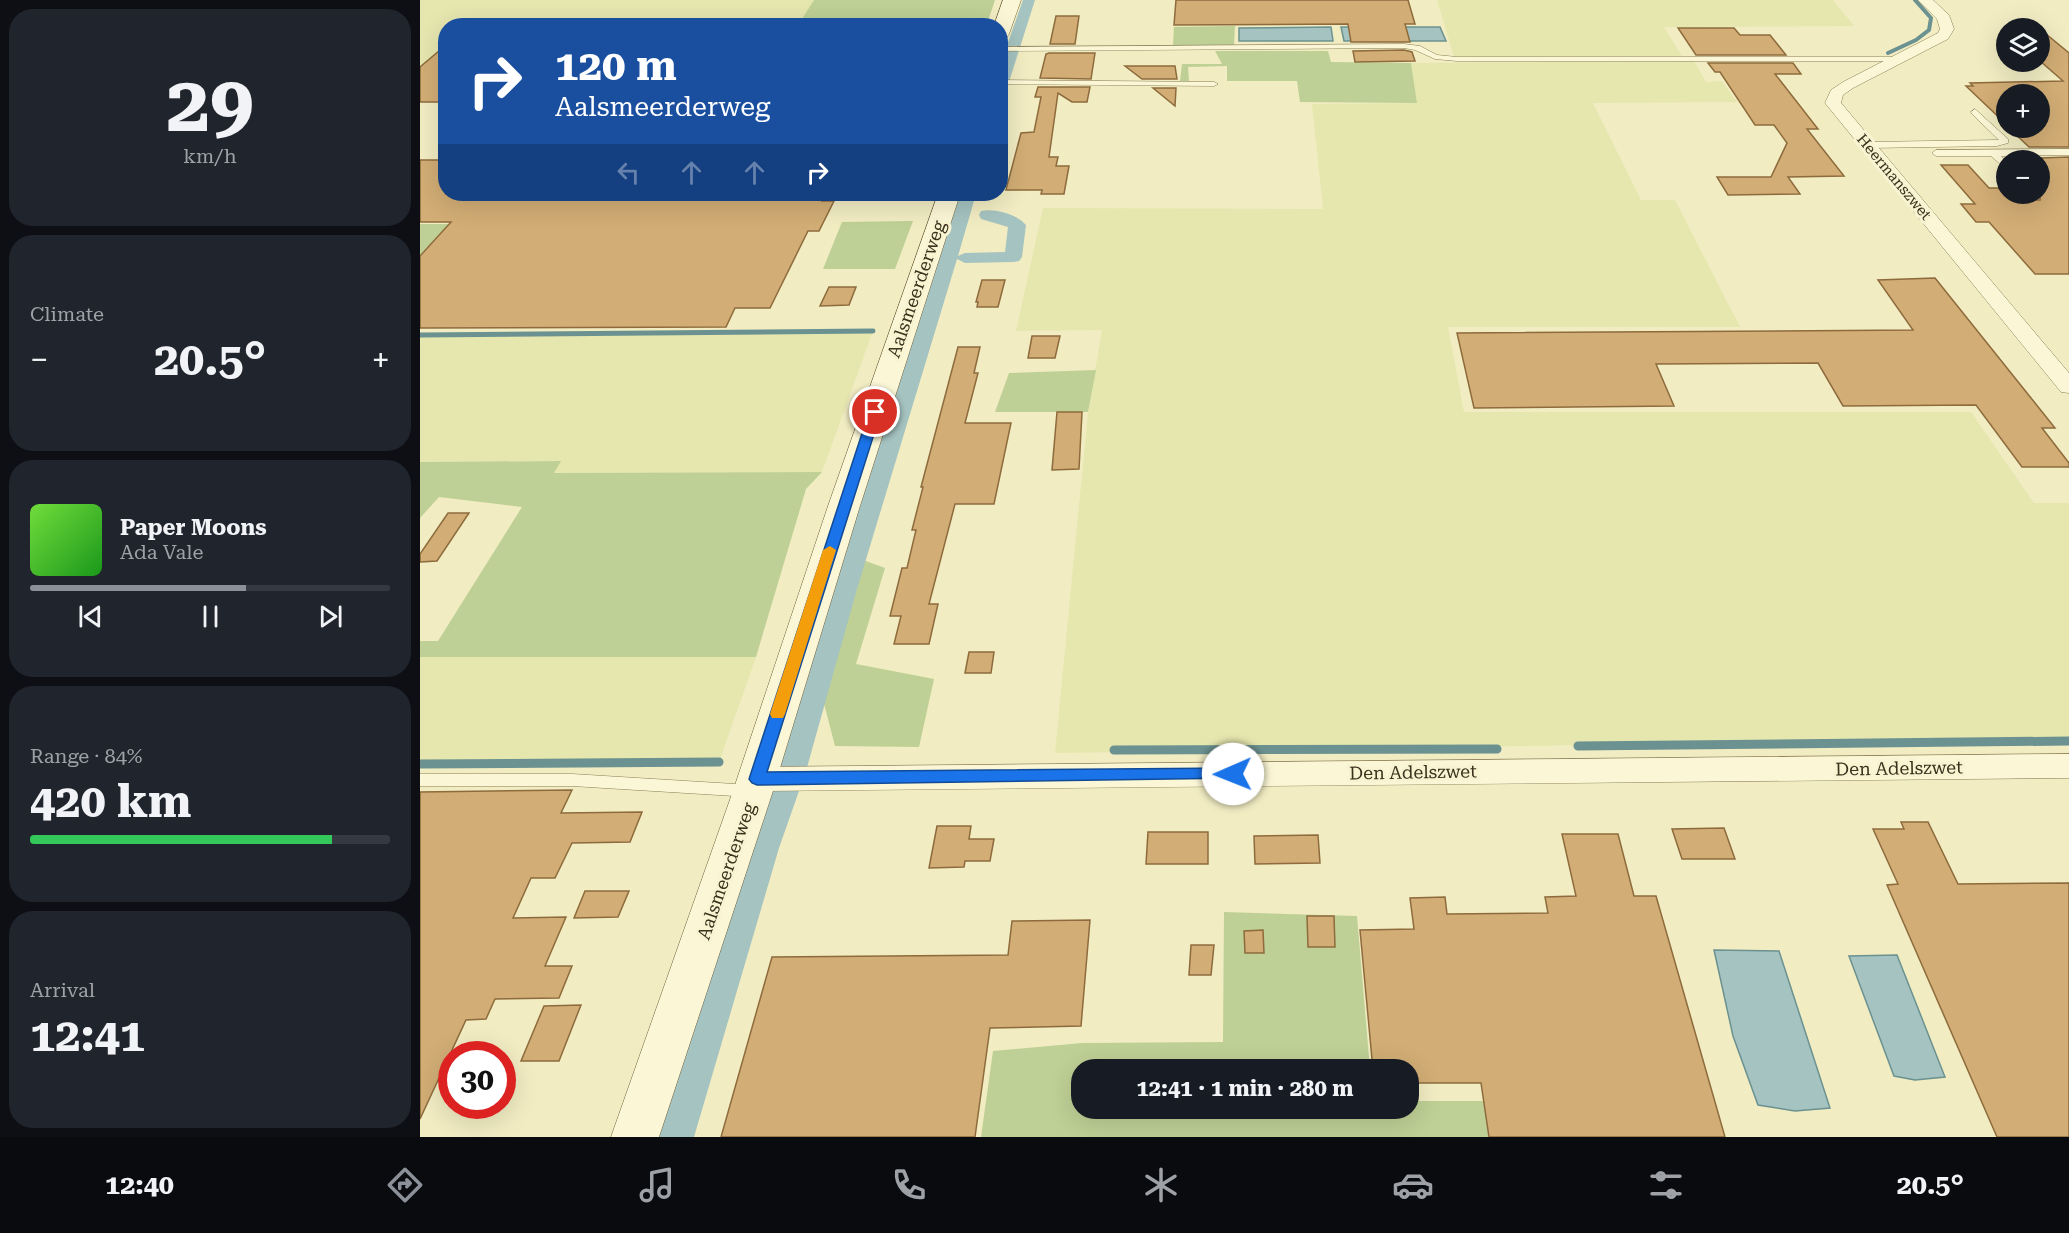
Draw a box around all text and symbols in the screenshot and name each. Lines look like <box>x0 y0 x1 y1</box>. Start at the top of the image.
map controls <box>1996 18 2050 204</box>
button: layers <box>1996 18 2050 72</box>
text: 120 m <box>555 41 677 90</box>
icon: right <box>456 42 534 120</box>
text: 29 <box>166 59 254 150</box>
button: + <box>1996 84 2050 138</box>
text: Aalsmeerderweg <box>555 91 770 123</box>
street label: Heermanszwet <box>1853 130 1935 224</box>
text: km/h <box>183 144 237 168</box>
button: − <box>1996 150 2050 204</box>
icon: left <box>612 156 645 189</box>
icon: ahead <box>675 156 708 189</box>
icon: ahead <box>738 156 771 189</box>
icon: right <box>801 156 834 189</box>
street label: Aalsmeerderweg <box>883 217 950 360</box>
text: Climate <box>30 302 104 326</box>
text: 20.5° <box>154 333 266 386</box>
text: − <box>30 340 48 379</box>
text: + <box>372 340 390 379</box>
pin <box>849 386 900 437</box>
icon: arrive <box>858 395 891 428</box>
text: Paper Moons <box>120 515 267 540</box>
text: Ada Vale <box>120 540 203 564</box>
icon: previous <box>74 600 107 633</box>
icon: pause <box>194 600 227 633</box>
icon: next <box>314 600 347 633</box>
position arrow <box>1201 742 1265 806</box>
text: Range · 84% <box>30 744 142 768</box>
street label: Den Adelszwet <box>1835 756 1963 780</box>
street label: Den Adelszwet <box>1349 760 1477 784</box>
text: 420 km <box>30 775 191 828</box>
street label: Aalsmeerderweg <box>693 799 760 942</box>
text: Arrival <box>30 978 95 1002</box>
text: 12:41 <box>30 1009 145 1062</box>
speed limit sign: 30 <box>438 1041 516 1119</box>
text: 12:41 · 1 min · 280 m <box>1136 1076 1354 1101</box>
icon: directions <box>384 1164 426 1206</box>
icon: music <box>636 1164 678 1206</box>
icon: phone <box>888 1164 930 1206</box>
icon: climate <box>1140 1164 1182 1206</box>
icon: car <box>1392 1164 1434 1206</box>
icon: filters <box>1645 1164 1687 1206</box>
text: 12:40 <box>105 1169 174 1201</box>
text: 20.5° <box>1897 1169 1964 1201</box>

